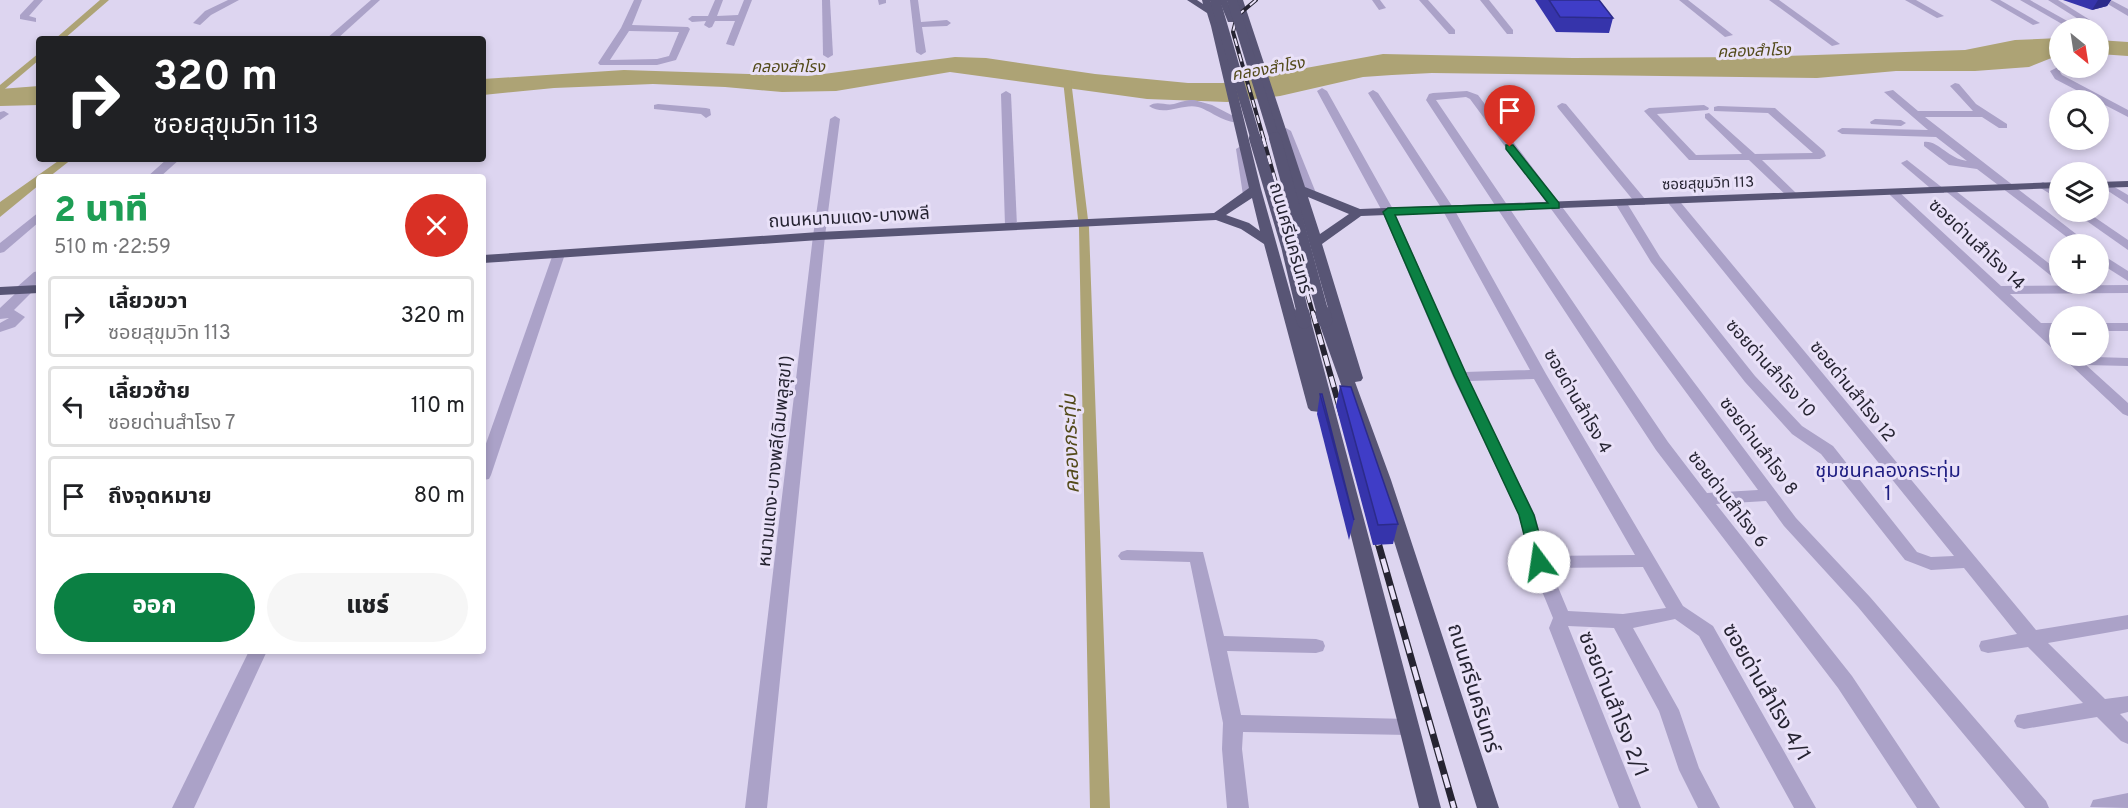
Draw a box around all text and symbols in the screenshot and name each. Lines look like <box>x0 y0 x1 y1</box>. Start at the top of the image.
north arrow <box>2049 18 2109 78</box>
map controls <box>2049 18 2109 366</box>
water label: คลองสำโรง <box>1717 41 1793 63</box>
text: 320 m <box>153 52 278 105</box>
water label: คลองสำโรง <box>1230 53 1308 86</box>
water label: คลองสำโรง <box>751 58 826 78</box>
icon: right <box>54 60 132 138</box>
pin <box>1484 85 1535 147</box>
button: search <box>2049 90 2109 150</box>
icon: arrive <box>1493 94 1526 127</box>
text: ซอยสุขุมวิท 113 <box>153 109 319 143</box>
button: layers <box>2049 162 2109 222</box>
street label: ซอยสุขุมวิท 113 <box>1662 173 1754 196</box>
street label: ถนนศรีนครินทร์ <box>1263 180 1317 298</box>
text: 2 นาที <box>54 189 148 235</box>
button: close <box>405 194 468 257</box>
street label: ซอยด่านสำโรง 14 <box>1923 195 2029 296</box>
street label: ถนนหนามแดง-บางพลี <box>768 203 930 234</box>
button: + <box>2049 234 2109 294</box>
text: 510 m · 22:59 <box>54 235 171 261</box>
text: เลี้ยวขวา <box>108 289 188 316</box>
icon: right <box>57 300 90 333</box>
text: 320 m <box>401 303 465 330</box>
button: − <box>2049 306 2109 366</box>
street label: ซอยด่านสำโรง 10 <box>1720 315 1820 423</box>
text: ซอยสุขุมวิท 113 <box>108 321 231 347</box>
street label: ซอยด่านสำโรง 12 <box>1804 337 1900 447</box>
street label: ซอยด่านสำโรง 4 <box>1537 345 1616 458</box>
street label: หนามแดง-บางพลี(ฉิมพลูสุข1) <box>754 354 799 568</box>
text: เลี้ยวซ้าย <box>108 379 190 406</box>
icon: left <box>57 390 90 423</box>
water label: คลองกระทุ่ม <box>1057 392 1087 494</box>
text: 110 m <box>411 393 465 420</box>
street label: ซอยด่านสำโรง 8 <box>1713 393 1802 501</box>
text: ซอยด่านสำโรง 7 <box>108 411 236 437</box>
street label: ซอยด่านสำโรง 6 <box>1682 447 1772 553</box>
district label: ชุมชนคลองกระทุ่ม 1 <box>1815 459 1961 508</box>
icon: arrive <box>57 480 90 513</box>
text: 80 m <box>414 483 465 510</box>
text: ถึงจุดหมาย <box>108 484 212 511</box>
position arrow <box>1507 530 1571 594</box>
button: ออก <box>54 573 255 642</box>
button: แชร์ <box>267 573 468 642</box>
street label: ซอยด่านสำโรง 4/1 <box>1715 619 1816 767</box>
street label: ถนนศรีนครินทร์ <box>1440 621 1505 757</box>
street label: ซอยด่านสำโรง 2/1 <box>1571 628 1654 781</box>

